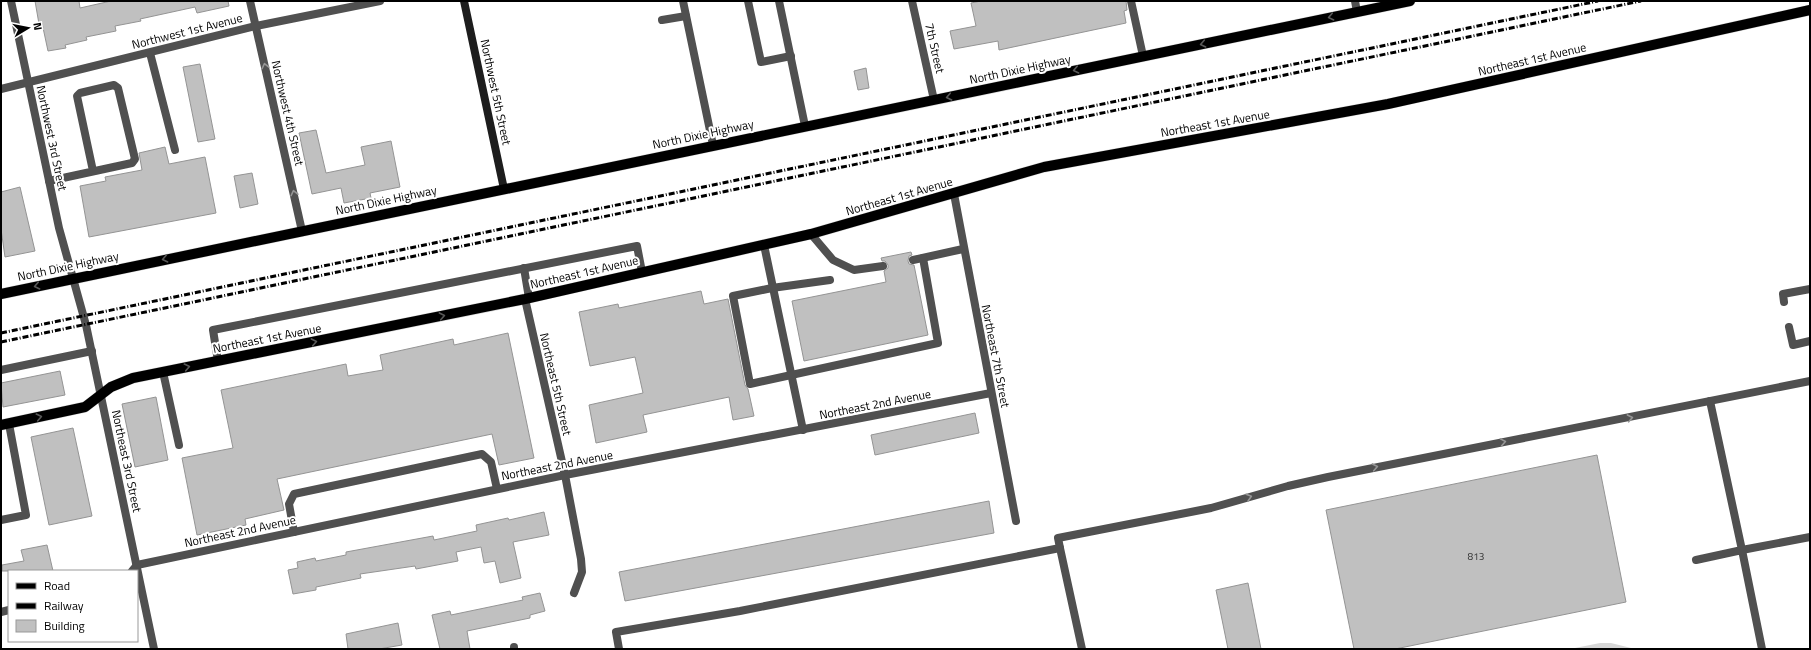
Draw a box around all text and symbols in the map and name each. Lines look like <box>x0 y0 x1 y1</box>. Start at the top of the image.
north arrow <box>8 8 48 48</box>
street label: Northwest 1st Avenue <box>130 8 244 54</box>
one-way arrow <box>1328 13 1334 21</box>
text: N <box>29 21 46 31</box>
street label: 7th Street <box>920 21 950 76</box>
street label: Northwest 5th Street <box>476 37 517 147</box>
street label: Northeast 1st Avenue <box>1476 37 1588 81</box>
one-way arrow <box>1200 39 1206 47</box>
street label: North Dixie Highway <box>968 49 1073 89</box>
street label: Northwest 4th Street <box>267 58 310 168</box>
one-way arrow <box>261 63 269 69</box>
one-way arrow <box>1073 66 1079 74</box>
street label: Northwest 3rd Street <box>32 84 73 193</box>
one-way arrow <box>946 92 952 100</box>
street label: Northeast 1st Avenue <box>1159 104 1271 142</box>
street label: North Dixie Highway <box>651 114 756 154</box>
street label: Northeast 1st Avenue <box>843 172 955 220</box>
street label: North Dixie Highway <box>334 180 439 220</box>
one-way arrow <box>290 189 298 196</box>
street label: North Dixie Highway <box>16 246 121 286</box>
street label: Northeast 1st Avenue <box>528 250 640 294</box>
one-way arrow <box>162 255 168 263</box>
one-way arrow <box>34 281 40 290</box>
street label: Northeast 7th Street <box>977 303 1015 410</box>
one-way arrow <box>438 312 445 320</box>
street label: Northeast 1st Avenue <box>211 318 323 358</box>
street label: Northeast 5th Street <box>535 331 577 438</box>
one-way arrow <box>311 338 317 346</box>
one-way arrow <box>184 364 190 372</box>
street label: Northeast 2nd Avenue <box>818 384 932 424</box>
street label: Northeast 3rd Street <box>107 408 147 515</box>
one-way arrow <box>36 414 42 422</box>
one-way arrow <box>1627 414 1633 423</box>
one-way arrow <box>1499 438 1506 447</box>
street label: Northeast 2nd Avenue <box>500 445 614 485</box>
one-way arrow <box>1372 464 1378 472</box>
one-way arrow <box>1245 493 1252 502</box>
street label: Northeast 2nd Avenue <box>183 510 297 552</box>
house number: 813 <box>1468 549 1484 564</box>
legend <box>8 570 138 642</box>
text: Road <box>44 576 70 595</box>
text: Railway <box>44 596 84 615</box>
text: Building <box>44 616 85 635</box>

